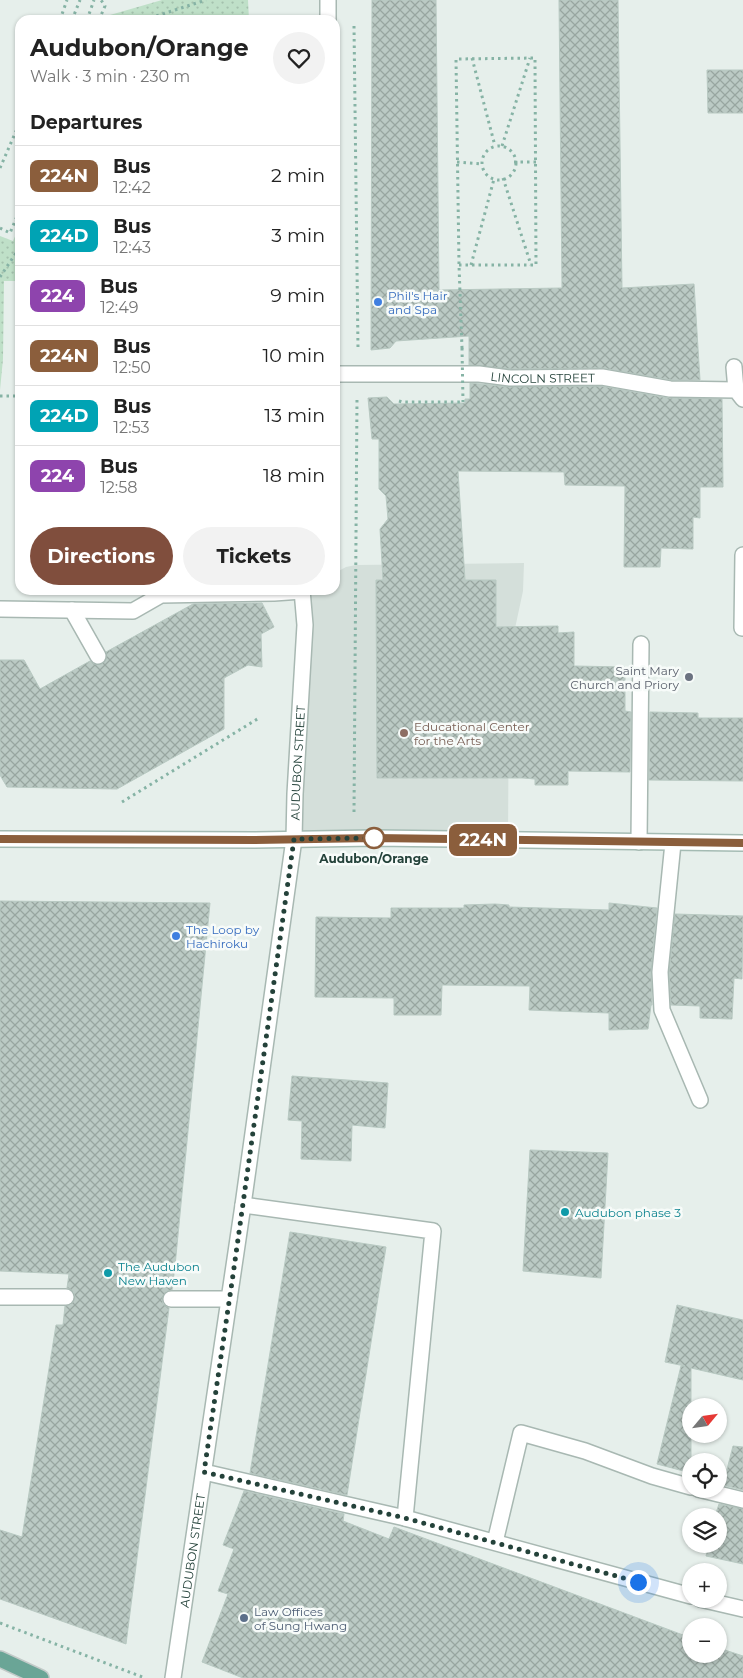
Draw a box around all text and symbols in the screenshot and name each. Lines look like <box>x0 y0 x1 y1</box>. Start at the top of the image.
button: heart <box>273 32 325 84</box>
text: Audubon/Orange <box>30 33 249 62</box>
text: Walk · 3 min · 230 m <box>30 67 190 86</box>
text: Departures <box>30 111 142 134</box>
text: Bus <box>113 155 151 178</box>
text: 2 min <box>271 164 325 187</box>
text: 224N <box>40 165 88 187</box>
text: 12:42 <box>113 178 151 197</box>
text: Bus <box>113 215 151 238</box>
text: 3 min <box>271 224 325 247</box>
text: 224D <box>40 225 88 247</box>
text: 12:43 <box>113 238 151 257</box>
text: Bus <box>100 275 138 298</box>
text: 9 min <box>270 284 325 307</box>
text: 224 <box>41 285 74 307</box>
place label: Phil's Hair and Spa <box>388 288 448 317</box>
marker: Phil's Hair and Spa <box>372 296 384 308</box>
text: 12:49 <box>100 298 138 317</box>
text: Bus <box>113 335 151 358</box>
text: 10 min <box>262 344 325 367</box>
text: 224N <box>40 345 88 367</box>
text: 12:50 <box>113 358 151 377</box>
street label: LINCOLN STREET <box>490 368 595 386</box>
text: Bus <box>113 395 151 418</box>
text: 13 min <box>264 404 325 427</box>
text: 224D <box>40 405 88 427</box>
text: 12:53 <box>113 418 150 437</box>
text: Bus <box>100 455 138 478</box>
text: 18 min <box>263 464 325 487</box>
text: 224 <box>41 465 74 487</box>
text: 12:58 <box>100 478 138 497</box>
button: Directions <box>30 527 173 585</box>
button: Tickets <box>183 527 325 585</box>
place label: Saint Mary Church and Priory <box>570 663 679 692</box>
marker: Saint Mary Church and Priory <box>683 671 695 683</box>
street label: AUDUBON STREET <box>287 705 308 820</box>
place label: Educational Center for the Arts <box>414 719 530 748</box>
marker: Educational Center for the Arts <box>398 727 410 739</box>
line badge: 224N <box>448 824 518 856</box>
marker: Audubon/Orange <box>363 827 385 849</box>
text: 224N <box>459 829 507 851</box>
place label: Audubon/Orange <box>318 851 429 866</box>
place label: The Loop by Hachiroku <box>186 922 260 951</box>
marker: The Loop by Hachiroku <box>170 930 182 942</box>
place label: Audubon phase 3 <box>575 1205 681 1220</box>
marker: Audubon phase 3 <box>559 1206 571 1218</box>
place label: The Audubon New Haven <box>118 1259 200 1288</box>
marker: The Audubon New Haven <box>102 1267 114 1279</box>
north arrow <box>682 1398 728 1442</box>
map controls <box>682 1398 727 1663</box>
button: locate <box>682 1453 727 1498</box>
street label: AUDUBON STREET <box>176 1492 208 1608</box>
button: layers <box>682 1508 727 1553</box>
button: + <box>682 1563 727 1608</box>
your location <box>626 1570 651 1595</box>
place label: Law Offices of Sung Hwang <box>254 1604 347 1633</box>
marker: Law Offices of Sung Hwang <box>238 1612 250 1624</box>
button: − <box>682 1618 727 1663</box>

